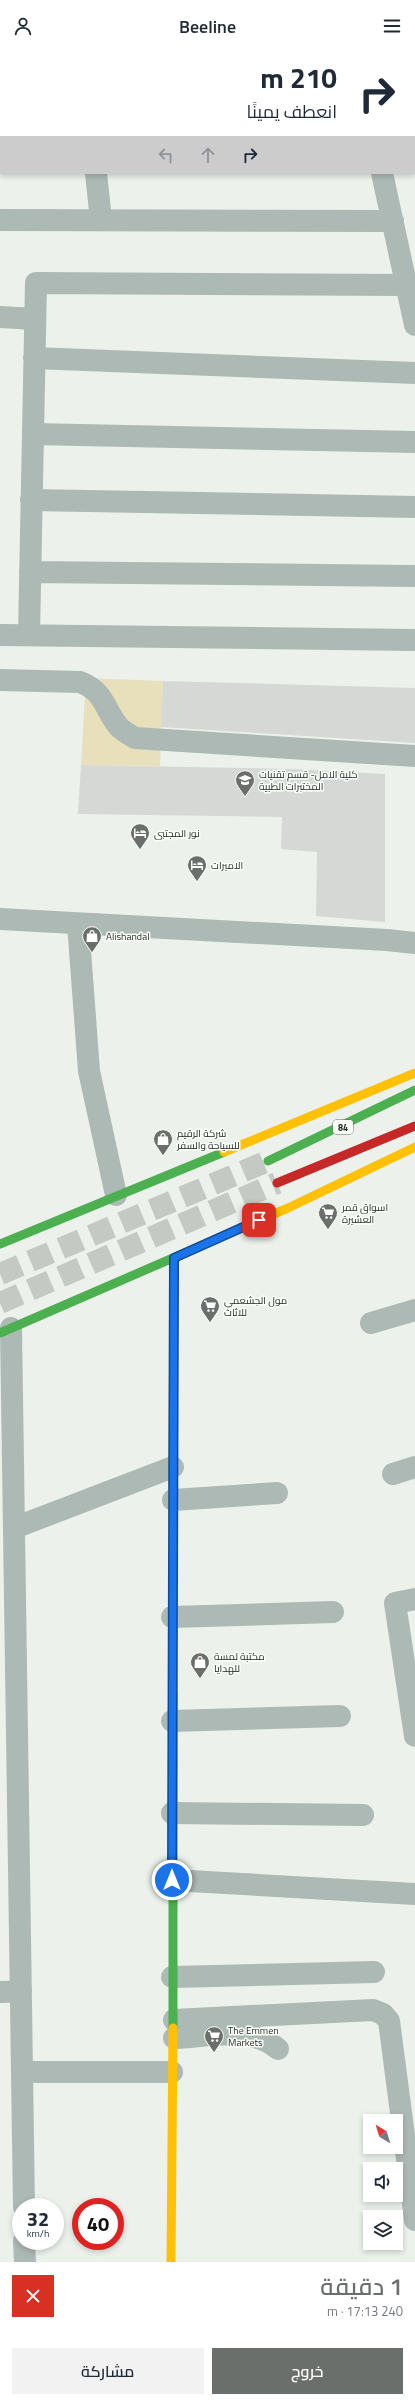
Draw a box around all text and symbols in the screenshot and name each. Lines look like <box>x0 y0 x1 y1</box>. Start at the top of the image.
text: Beeline <box>179 13 236 40</box>
icon: person <box>12 15 34 37</box>
icon: menu <box>381 15 403 37</box>
text: 210 m <box>260 56 337 99</box>
icon: right <box>351 68 403 120</box>
text: انعطف يمينًا <box>247 98 337 125</box>
icon: left <box>155 144 177 166</box>
icon: ahead <box>197 144 219 166</box>
icon: right <box>239 144 261 166</box>
place label: كلية الامل- قسم تقنيات المختبرات الطبية <box>259 767 358 794</box>
school or university icon: كلية الامل- قسم تقنيات المختبرات الطبية <box>234 769 256 797</box>
hotel icon: نور المجتبى <box>129 822 151 850</box>
place label: نور المجتبى <box>154 826 200 841</box>
hotel icon: الاميرات <box>186 854 208 882</box>
place label: الاميرات <box>211 858 243 873</box>
shop icon: Alishandal <box>81 925 103 953</box>
place label: Alishandal <box>106 929 149 944</box>
road number: 84 <box>333 1120 353 1134</box>
place label: شركة الرقيم للسياحة والسفر <box>176 1126 240 1153</box>
shop icon: شركة الرقيم للسياحة والسفر <box>152 1128 174 1156</box>
place label: اسواق قمر العشيرة <box>341 1200 388 1227</box>
supermarket icon: اسواق قمر العشيرة <box>317 1202 339 1230</box>
pin <box>242 1203 276 1237</box>
icon: arrive <box>248 1209 270 1231</box>
place label: مول الجشعمي للاثاث <box>224 1293 287 1320</box>
supermarket icon: مول الجشعمي للاثاث <box>199 1295 221 1323</box>
place label: مكتبة لمسة للهدايا <box>214 1649 265 1676</box>
shop icon: مكتبة لمسة للهدايا <box>189 1651 211 1679</box>
position arrow <box>151 1859 193 1901</box>
place label: The Emmen Markets <box>228 2023 279 2050</box>
supermarket icon: The Emmen Markets <box>203 2025 225 2053</box>
north arrow <box>363 2114 403 2154</box>
map controls <box>363 2114 403 2250</box>
button: sound <box>363 2162 403 2202</box>
speed limit sign: 40 <box>72 2198 124 2250</box>
text: 32 <box>27 2203 49 2234</box>
button: layers <box>363 2210 403 2250</box>
text: km/h <box>27 2226 49 2241</box>
text: 1 دقيقة <box>320 2268 403 2304</box>
button: close <box>12 2275 54 2317</box>
text: 240 m · 17:13 <box>327 2301 403 2321</box>
button: مشاركة <box>12 2348 204 2394</box>
button: خروج <box>212 2348 403 2394</box>

